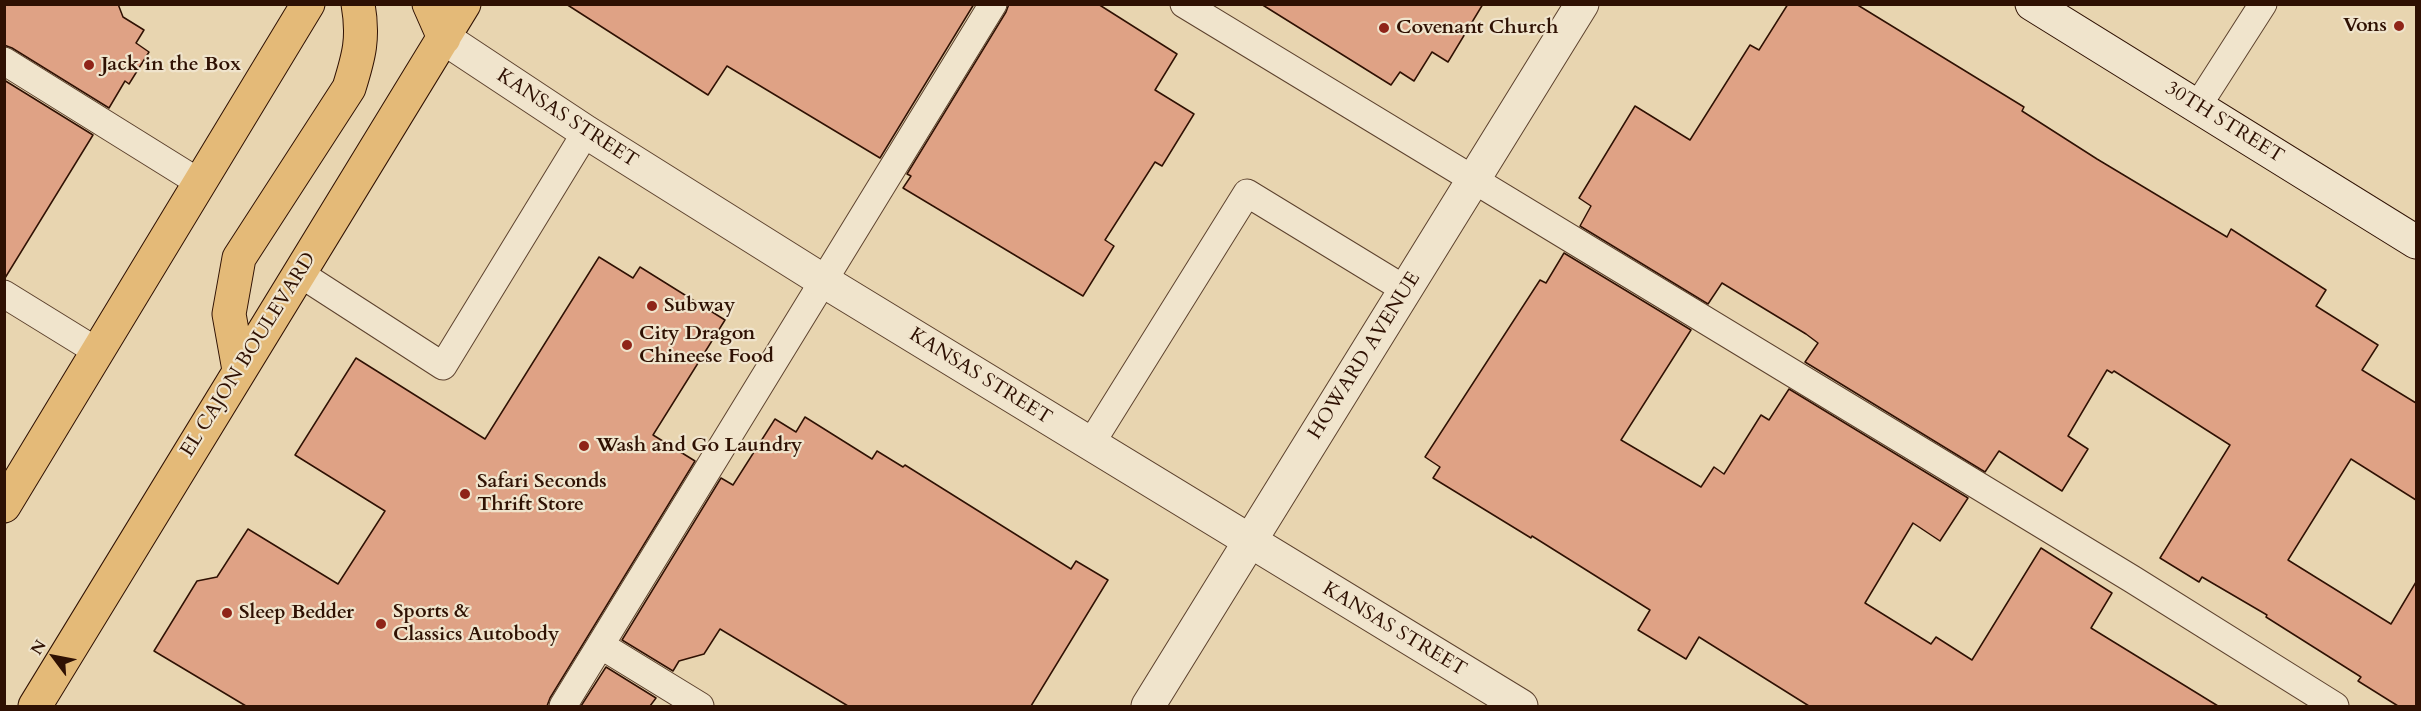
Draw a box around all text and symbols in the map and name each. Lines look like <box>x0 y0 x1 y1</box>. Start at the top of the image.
place label: Vons <box>2343 14 2387 38</box>
place label: Covenant Church <box>1396 16 1558 40</box>
marker: Vons <box>2392 19 2406 33</box>
marker: Covenant Church <box>1377 21 1391 35</box>
place label: Jack in the Box <box>101 53 241 77</box>
marker: Jack in the Box <box>82 58 96 72</box>
street label: KANSAS STREET <box>492 64 642 174</box>
street label: 30TH STREET <box>2160 77 2288 169</box>
street label: EL CAJON BOULEVARD <box>176 248 322 462</box>
street label: HOWARD AVENUE <box>1304 268 1426 444</box>
place label: Subway <box>664 294 735 318</box>
marker: Subway <box>645 299 659 313</box>
place label: City Dragon Chineese Food <box>639 322 774 369</box>
street label: KANSAS STREET <box>904 323 1056 431</box>
marker: City Dragon Chineese Food <box>620 338 634 352</box>
place label: Wash and Go Laundry <box>596 434 802 458</box>
marker: Wash and Go Laundry <box>577 439 591 453</box>
place label: Safari Seconds Thrift Store <box>477 470 607 517</box>
marker: Safari Seconds Thrift Store <box>458 487 472 501</box>
street label: KANSAS STREET <box>1318 578 1470 682</box>
place label: Sports & Classics Autobody <box>393 600 559 647</box>
place label: Sleep Bedder <box>239 601 354 625</box>
marker: Sleep Bedder <box>220 606 234 620</box>
marker: Sports & Classics Autobody <box>374 617 388 631</box>
north arrow <box>24 627 84 687</box>
text: N <box>26 636 52 659</box>

